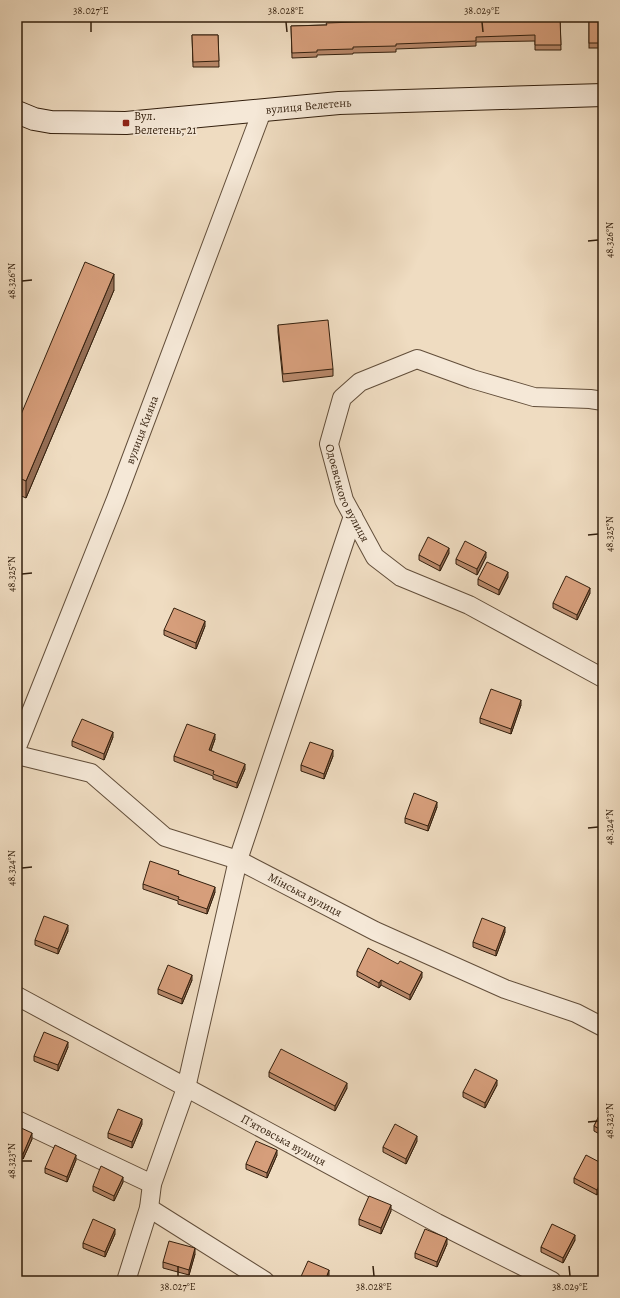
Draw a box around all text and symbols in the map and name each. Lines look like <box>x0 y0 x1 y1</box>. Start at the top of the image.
text: 38.027°E <box>73 4 109 17</box>
text: 38.028°E <box>268 4 304 17</box>
text: 38.029°E <box>464 4 500 17</box>
street label: вулиця Велетень <box>265 95 352 118</box>
place label: Вул. Велетень, 21 <box>134 108 196 138</box>
marker: Вул. Велетень, 21 <box>121 118 131 128</box>
text: 48.326°N <box>603 222 616 258</box>
text: 48.326°N <box>5 263 18 299</box>
street label: вулиця Кияна <box>122 393 162 466</box>
street label: Одоєвського вулиця <box>321 442 373 545</box>
text: 48.325°N <box>603 516 616 552</box>
text: 48.325°N <box>5 556 18 592</box>
text: 48.324°N <box>603 809 616 845</box>
text: 48.324°N <box>5 850 18 886</box>
street label: Мінська вулиця <box>265 869 345 921</box>
text: 48.323°N <box>603 1103 616 1139</box>
street label: П’ятовська вулиця <box>238 1111 329 1170</box>
text: 48.323°N <box>5 1143 18 1179</box>
text: 38.027°E <box>160 1280 196 1293</box>
text: 38.028°E <box>356 1280 392 1293</box>
text: 38.029°E <box>552 1280 588 1293</box>

